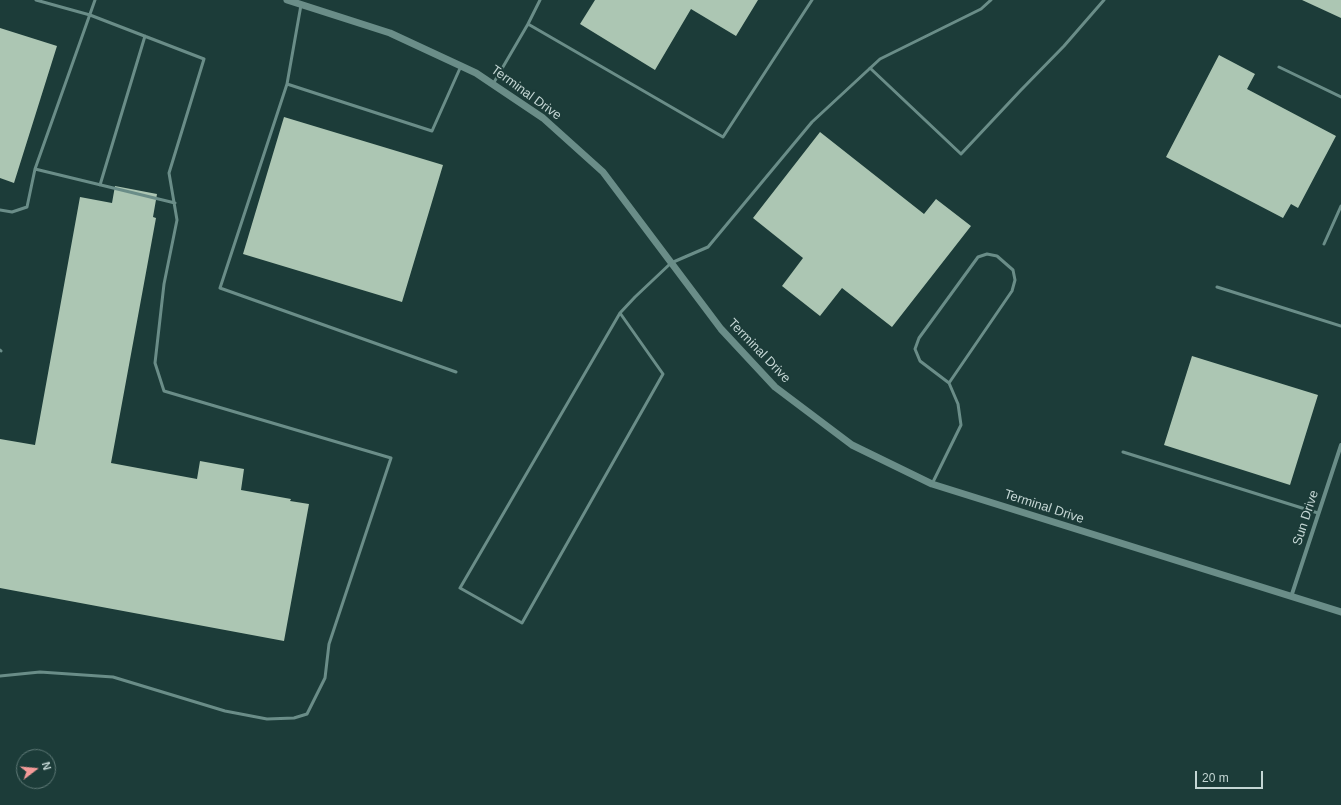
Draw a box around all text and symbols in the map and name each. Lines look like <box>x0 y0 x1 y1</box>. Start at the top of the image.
street label: Terminal Drive <box>488 62 564 124</box>
street label: Terminal Drive <box>725 316 793 386</box>
street label: Terminal Drive <box>1002 487 1086 527</box>
street label: Sun Drive <box>1290 488 1322 548</box>
north arrow <box>16 749 56 789</box>
text: N <box>40 760 53 771</box>
scale bar <box>1197 763 1265 789</box>
text: 20 m <box>1202 771 1229 785</box>

